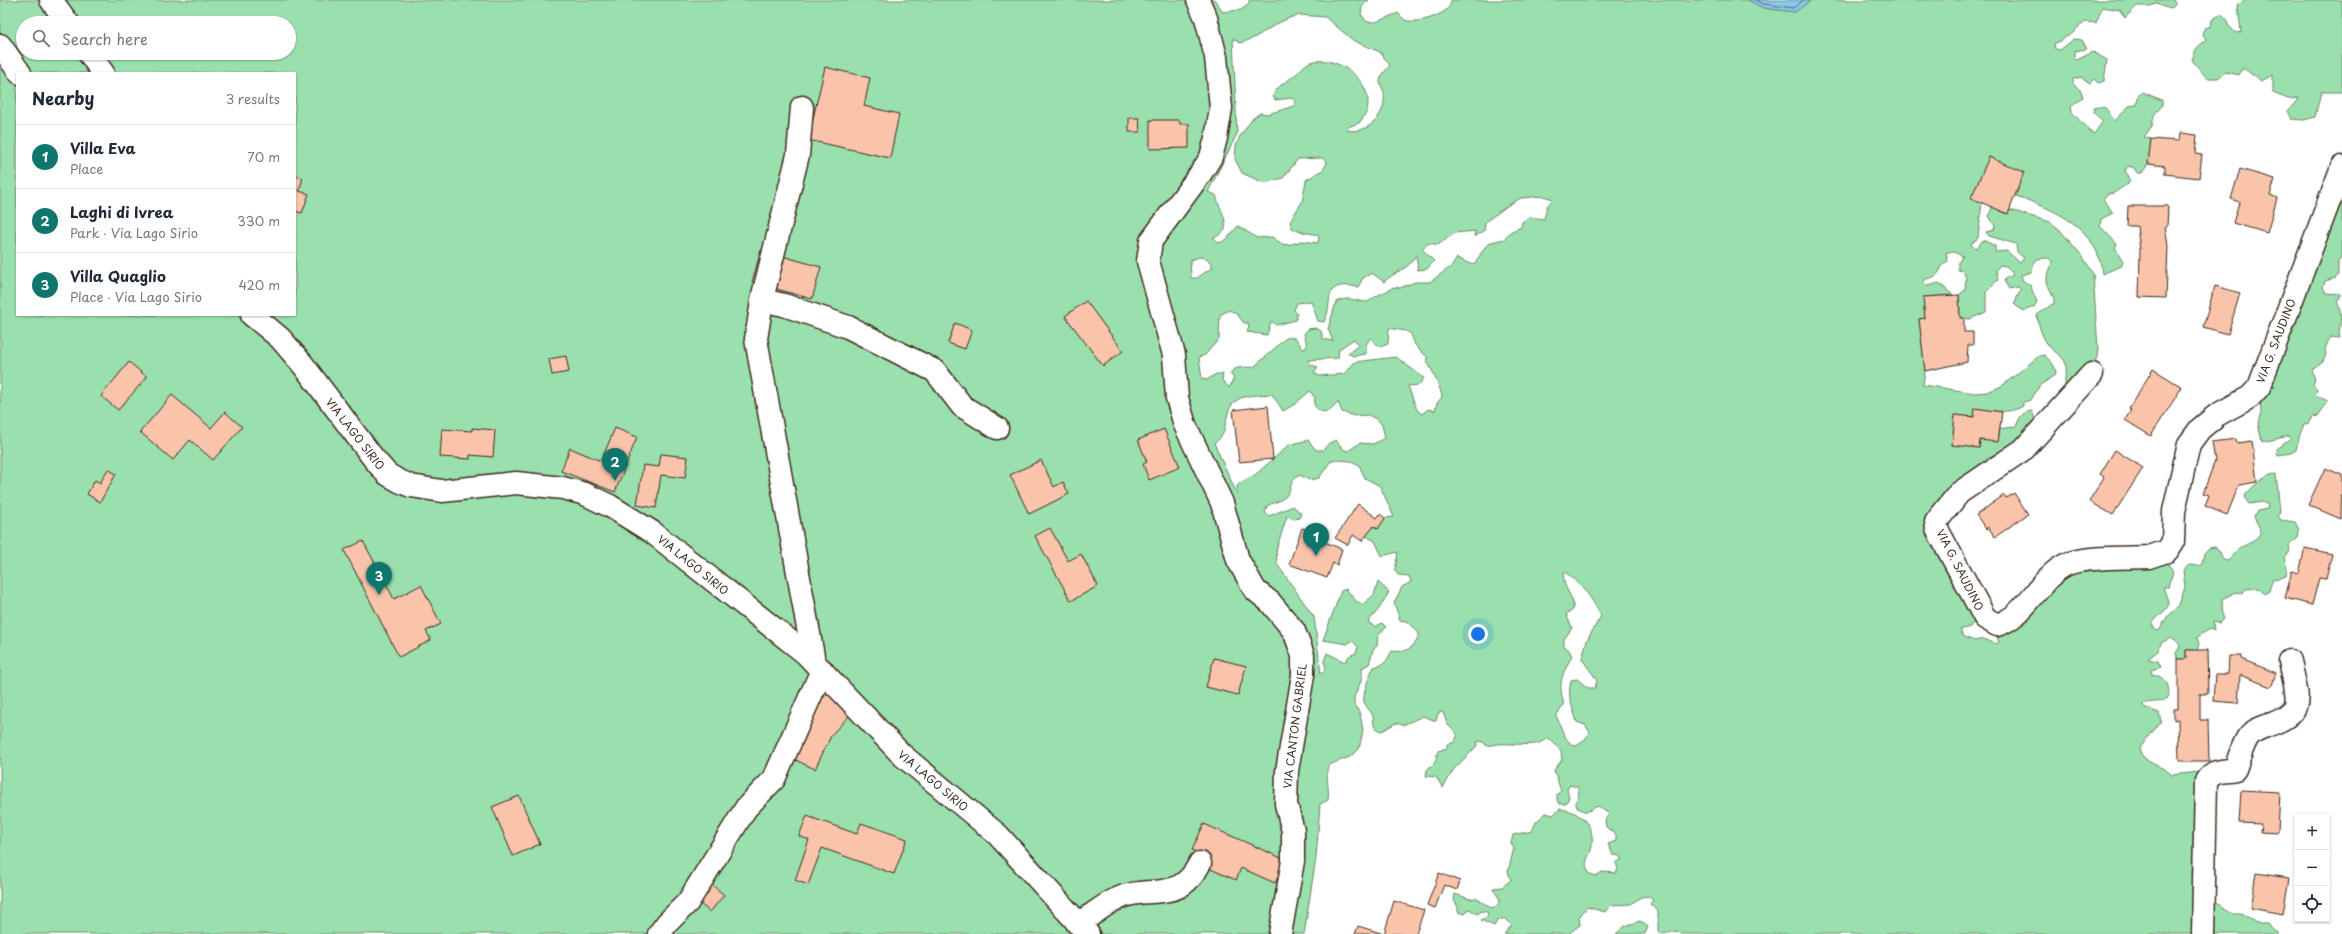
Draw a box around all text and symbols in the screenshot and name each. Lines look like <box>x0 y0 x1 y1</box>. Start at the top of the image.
search box <box>16 16 296 60</box>
icon: search <box>30 27 52 49</box>
text: Search here <box>62 27 148 50</box>
text: Nearby <box>32 85 94 111</box>
text: 3 results <box>226 89 280 108</box>
text: Villa Eva <box>70 136 136 159</box>
text: 1 <box>42 147 48 166</box>
text: 70 m <box>247 147 280 166</box>
text: Place <box>70 159 103 178</box>
text: Laghi di Ivrea <box>70 200 173 223</box>
text: 2 <box>40 211 50 230</box>
text: 330 m <box>237 211 280 230</box>
text: Park · Via Lago Sirio <box>70 223 198 242</box>
text: Villa Quaglio <box>70 264 166 287</box>
text: 3 <box>41 275 49 294</box>
text: 420 m <box>238 275 280 294</box>
text: Place · Via Lago Sirio <box>70 287 202 306</box>
street label: VIA G. SAUDINO <box>2252 296 2300 386</box>
street label: VIA LAGO SIRIO <box>322 394 389 473</box>
pin: 2 <box>602 448 628 481</box>
pin: 1 <box>1303 523 1329 556</box>
street label: VIA G. SAUDINO <box>1933 526 1988 614</box>
street label: VIA LAGO SIRIO <box>654 531 733 599</box>
pin: 3 <box>366 562 392 595</box>
your location <box>1468 624 1488 644</box>
street label: VIA CANTON GABRIEL <box>1278 662 1311 789</box>
street label: VIA LAGO SIRIO <box>894 746 972 815</box>
map controls <box>2294 814 2330 922</box>
button: + <box>2294 814 2330 850</box>
button: − <box>2294 850 2330 886</box>
button: locate <box>2294 886 2330 922</box>

